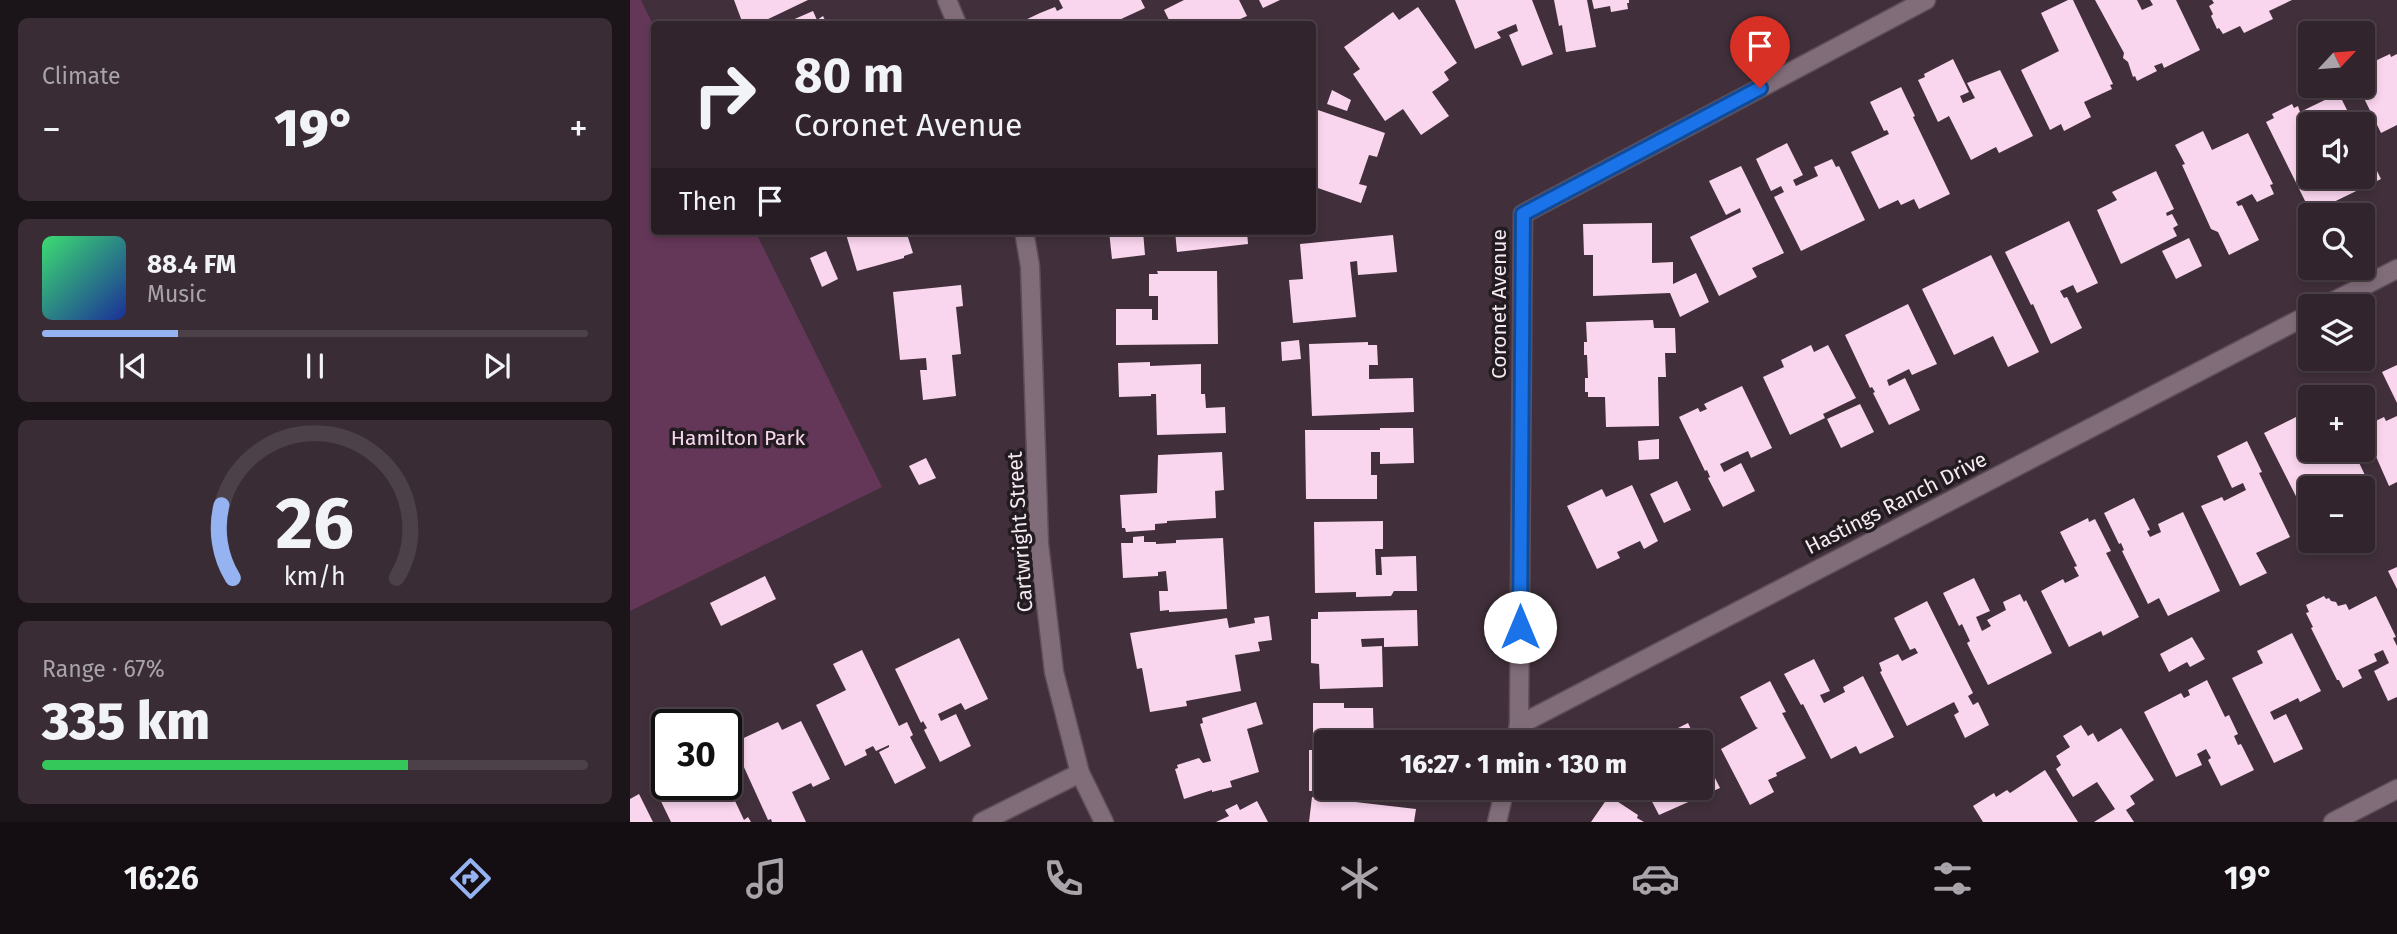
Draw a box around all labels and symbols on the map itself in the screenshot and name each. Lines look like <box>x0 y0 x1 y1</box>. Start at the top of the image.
pin <box>1730 16 1790 88</box>
north arrow <box>2298 21 2375 98</box>
street label: Coronet Avenue <box>1486 229 1512 379</box>
park label: Hamilton Park <box>671 425 805 451</box>
street label: Hastings Ranch Drive <box>1801 446 1991 560</box>
street label: Cartwright Street <box>1001 450 1039 613</box>
position arrow <box>1483 590 1557 664</box>
speed limit sign: 30 <box>651 709 742 800</box>

